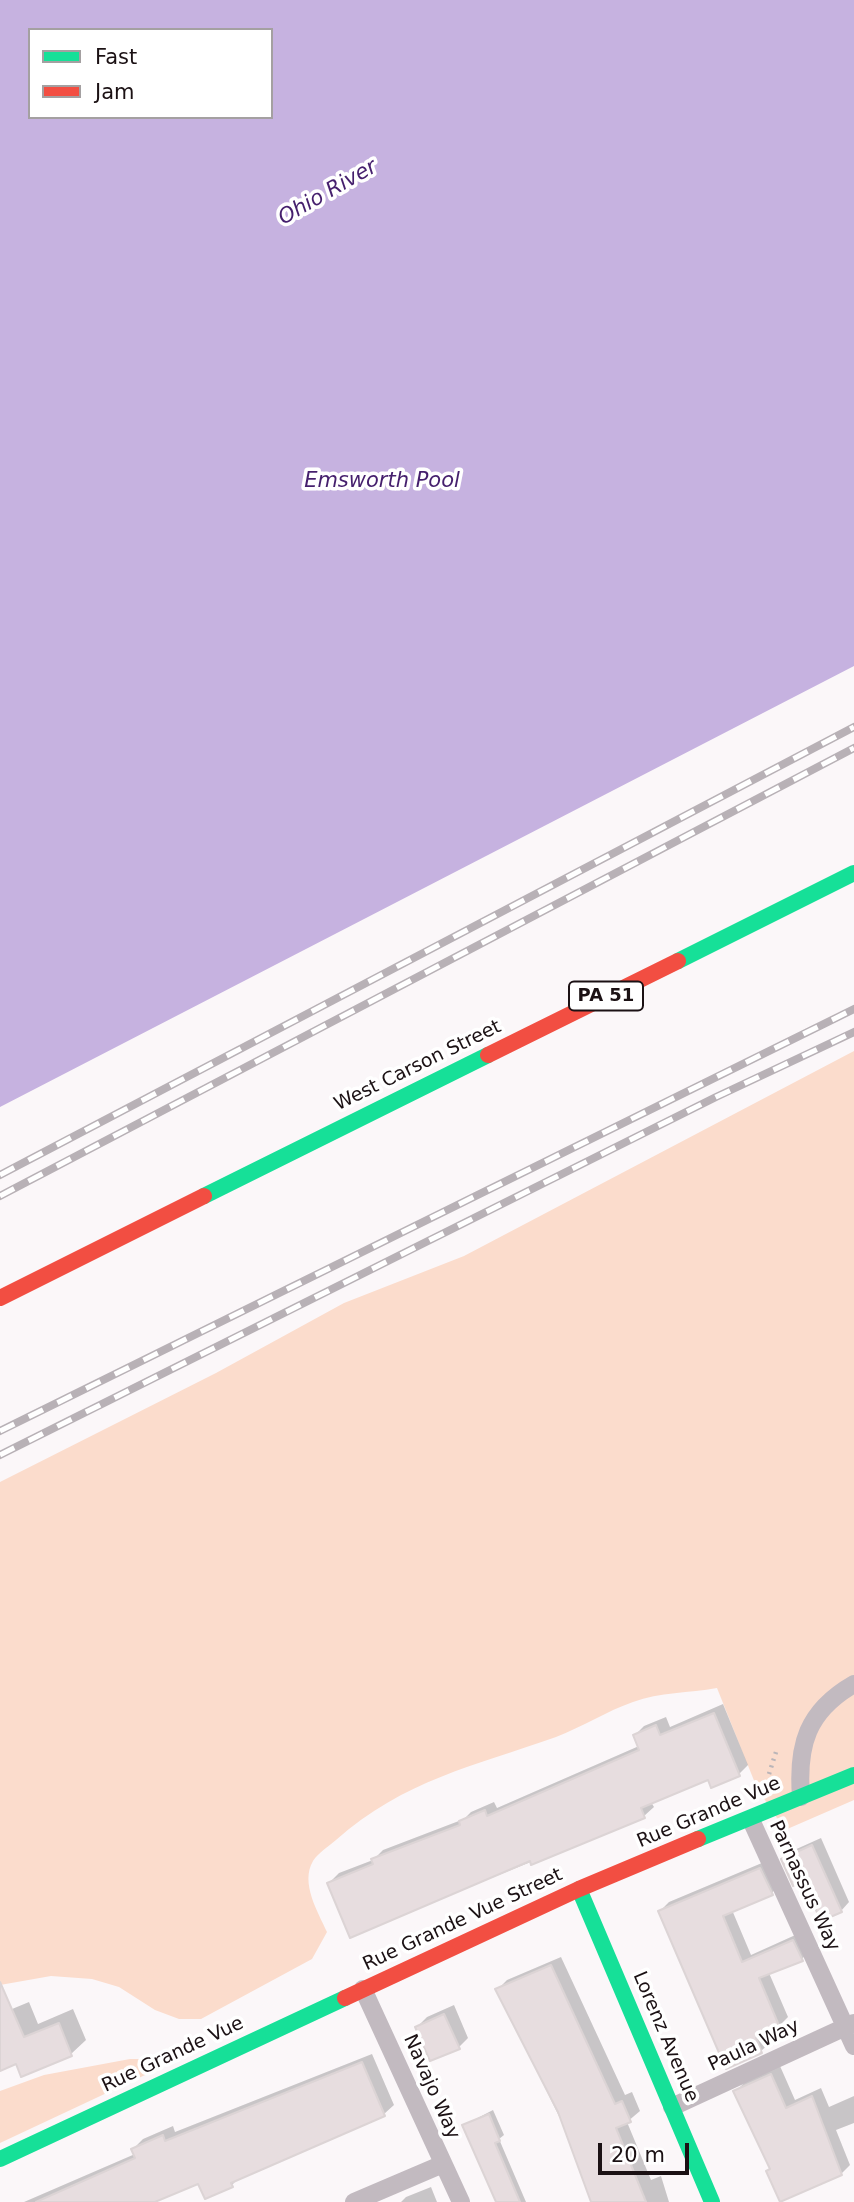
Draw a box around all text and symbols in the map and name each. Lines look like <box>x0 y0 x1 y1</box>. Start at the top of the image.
legend <box>28 28 273 119</box>
text: Fast <box>95 45 137 69</box>
text: Jam <box>95 80 135 104</box>
water label: Ohio River <box>274 155 382 231</box>
water label: Emsworth Pool <box>304 469 460 495</box>
road number: PA 51 <box>569 981 643 1010</box>
street label: West Carson Street <box>331 1016 505 1116</box>
street label: Rue Grande Vue <box>634 1773 784 1853</box>
street label: Parnassus Way <box>764 1817 844 1955</box>
street label: Rue Grande Vue Street <box>360 1864 566 1976</box>
street label: Lorenz Avenue <box>627 1968 703 2106</box>
street label: Rue Grande Vue <box>99 2012 247 2098</box>
street label: Paula Way <box>705 2015 803 2077</box>
street label: Navajo Way <box>398 2031 464 2143</box>
scale bar <box>602 2128 693 2172</box>
text: 20 m <box>611 2143 665 2167</box>

